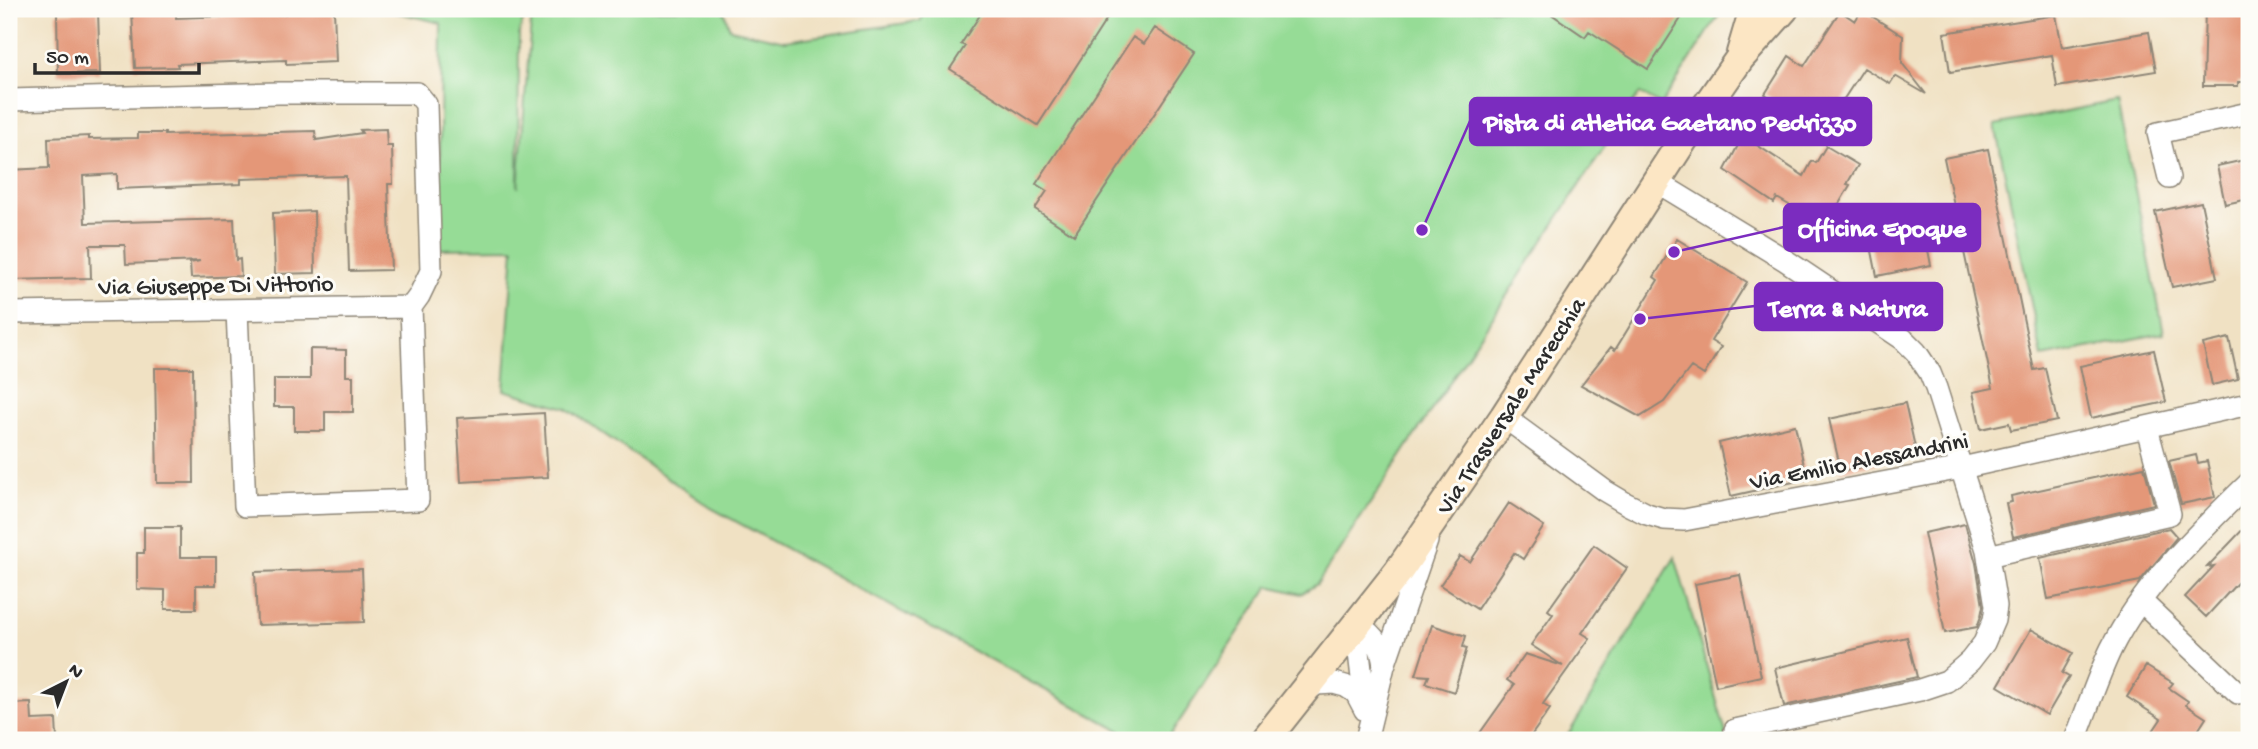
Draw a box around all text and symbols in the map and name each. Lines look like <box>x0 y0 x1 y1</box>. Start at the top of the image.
scale bar <box>35 32 200 76</box>
text: 50 m <box>46 47 89 72</box>
callout: Pista di atletica Gaetano Pedrizzo <box>1470 98 1871 145</box>
text: Pista di atletica Gaetano Pedrizzo <box>1481 110 1857 141</box>
callout: Officina Epoque <box>1784 204 1980 251</box>
text: Officina Epoque <box>1798 216 1968 247</box>
street label: Via Giuseppe Di Vittorio <box>97 271 334 304</box>
callout: Terra & Natura <box>1755 283 1942 330</box>
street label: Via Trasversale Marecchia <box>1431 292 1594 522</box>
text: Terra & Natura <box>1767 296 1929 327</box>
street label: Via Emilio Alessandrini <box>1747 428 1971 499</box>
north arrow <box>32 648 102 718</box>
text: N <box>63 659 87 685</box>

